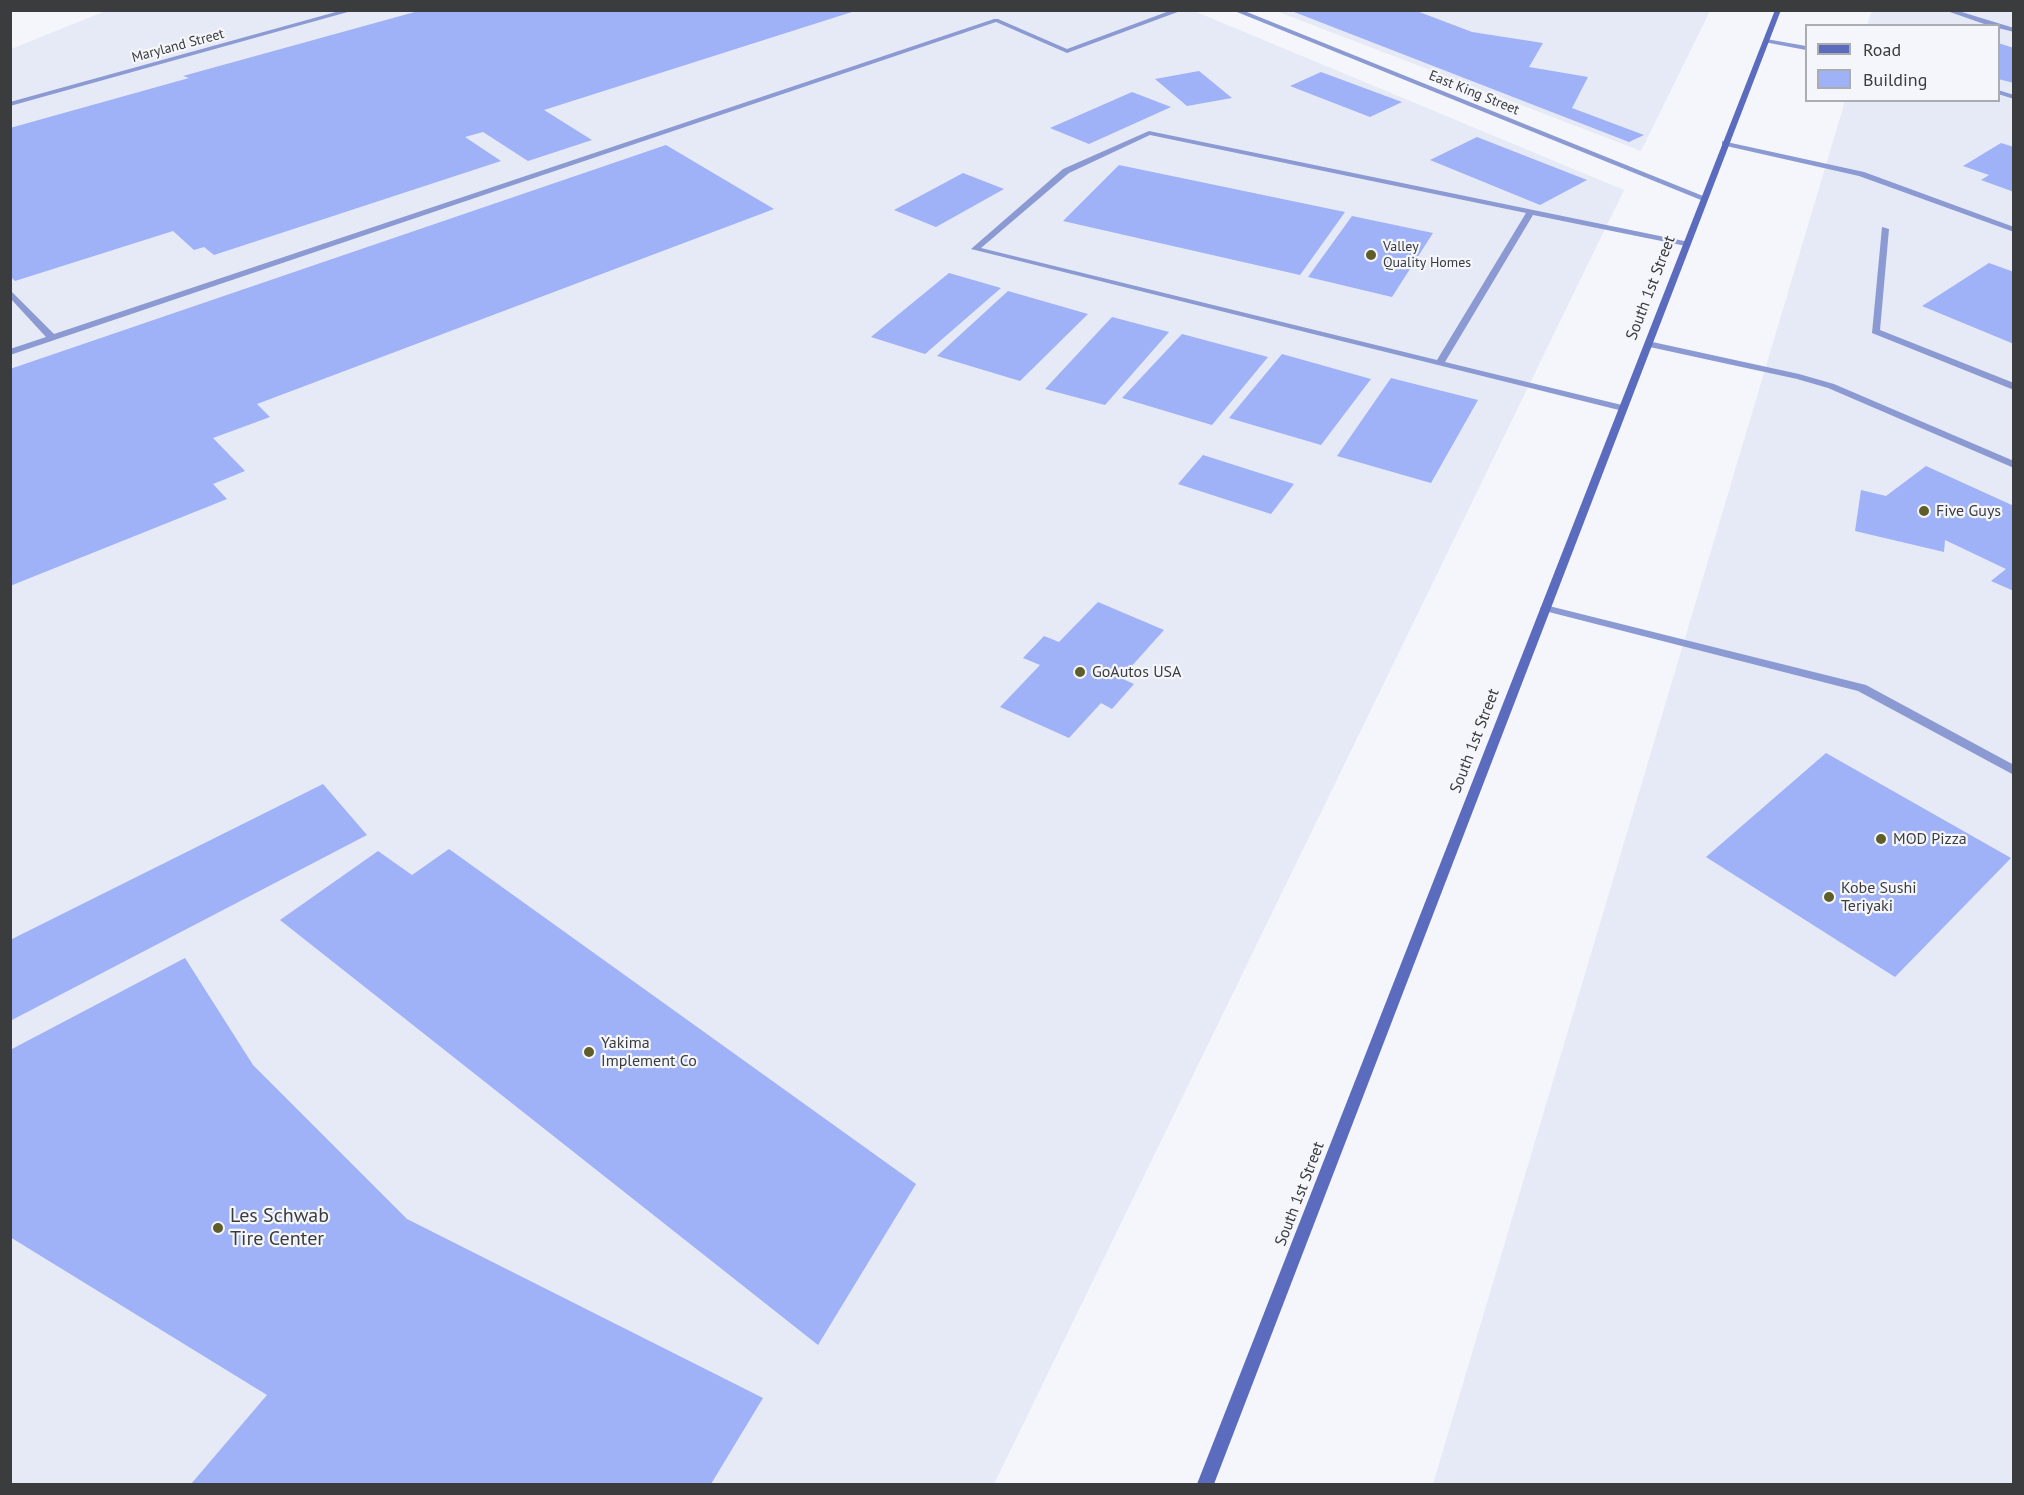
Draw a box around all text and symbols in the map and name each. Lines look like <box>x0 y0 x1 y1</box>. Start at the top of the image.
legend <box>1805 24 2000 102</box>
street label: Maryland Street <box>130 26 226 66</box>
text: Road <box>1863 38 1901 61</box>
street label: East King Street <box>1426 67 1522 119</box>
text: Building <box>1863 68 1927 91</box>
street label: South 1st Street <box>1622 233 1680 343</box>
place label: Valley Quality Homes <box>1383 239 1471 272</box>
marker: Valley Quality Homes <box>1364 248 1378 262</box>
place label: Five Guys <box>1936 501 2001 521</box>
marker: Five Guys <box>1917 504 1931 518</box>
place label: GoAutos USA <box>1092 662 1181 682</box>
marker: GoAutos USA <box>1073 665 1087 679</box>
street label: South 1st Street <box>1446 686 1504 796</box>
place label: MOD Pizza <box>1893 829 1967 849</box>
marker: MOD Pizza <box>1874 832 1888 846</box>
place label: Kobe Sushi Teriyaki <box>1841 878 1917 916</box>
marker: Kobe Sushi Teriyaki <box>1822 890 1836 904</box>
place label: Yakima Implement Co <box>601 1033 697 1071</box>
marker: Yakima Implement Co <box>582 1045 596 1059</box>
street label: South 1st Street <box>1271 1139 1329 1249</box>
place label: Les Schwab Tire Center <box>230 1204 329 1251</box>
marker: Les Schwab Tire Center <box>211 1221 225 1235</box>

